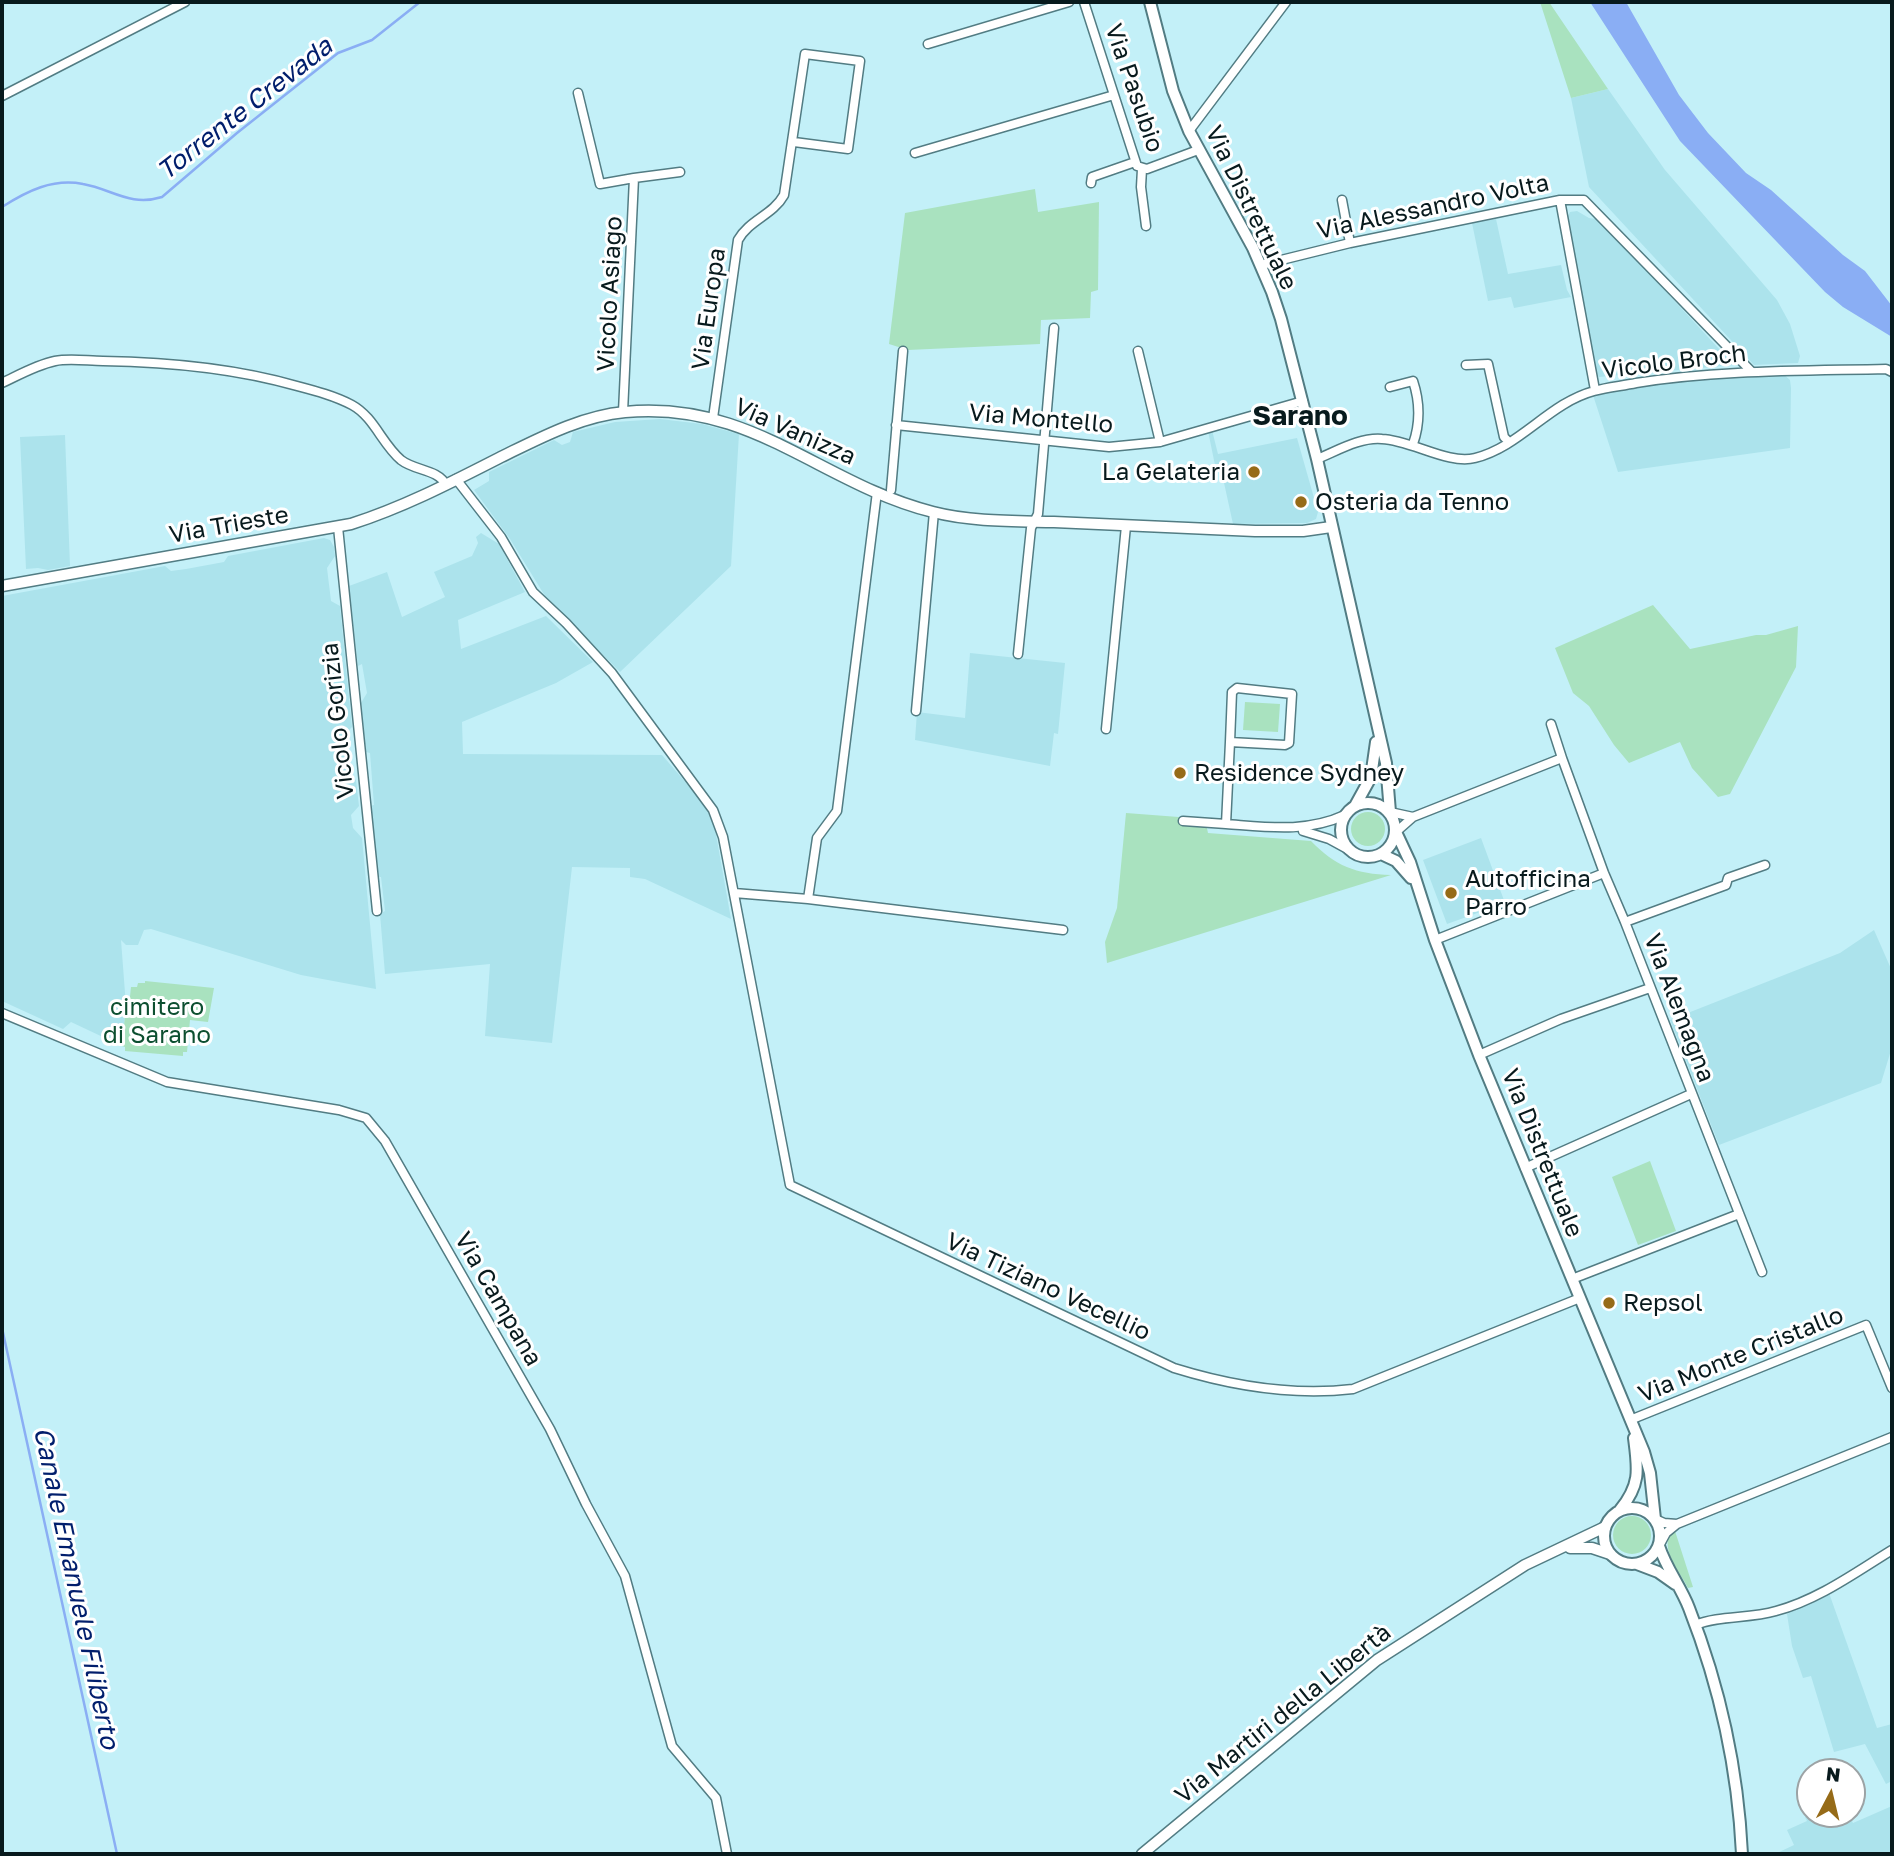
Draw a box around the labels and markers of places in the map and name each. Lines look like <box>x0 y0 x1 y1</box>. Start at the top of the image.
place label: La Gelateria <box>1102 458 1240 486</box>
marker: La Gelateria <box>1246 464 1262 480</box>
place label: Osteria da Tenno <box>1315 488 1509 516</box>
marker: Osteria da Tenno <box>1293 494 1309 510</box>
place label: Residence Sydney <box>1194 759 1404 787</box>
marker: Residence Sydney <box>1172 765 1188 781</box>
place label: Autofficina Parro <box>1465 865 1591 921</box>
marker: Autofficina Parro <box>1443 885 1459 901</box>
place label: Repsol <box>1623 1289 1703 1317</box>
marker: Repsol <box>1601 1295 1617 1311</box>

